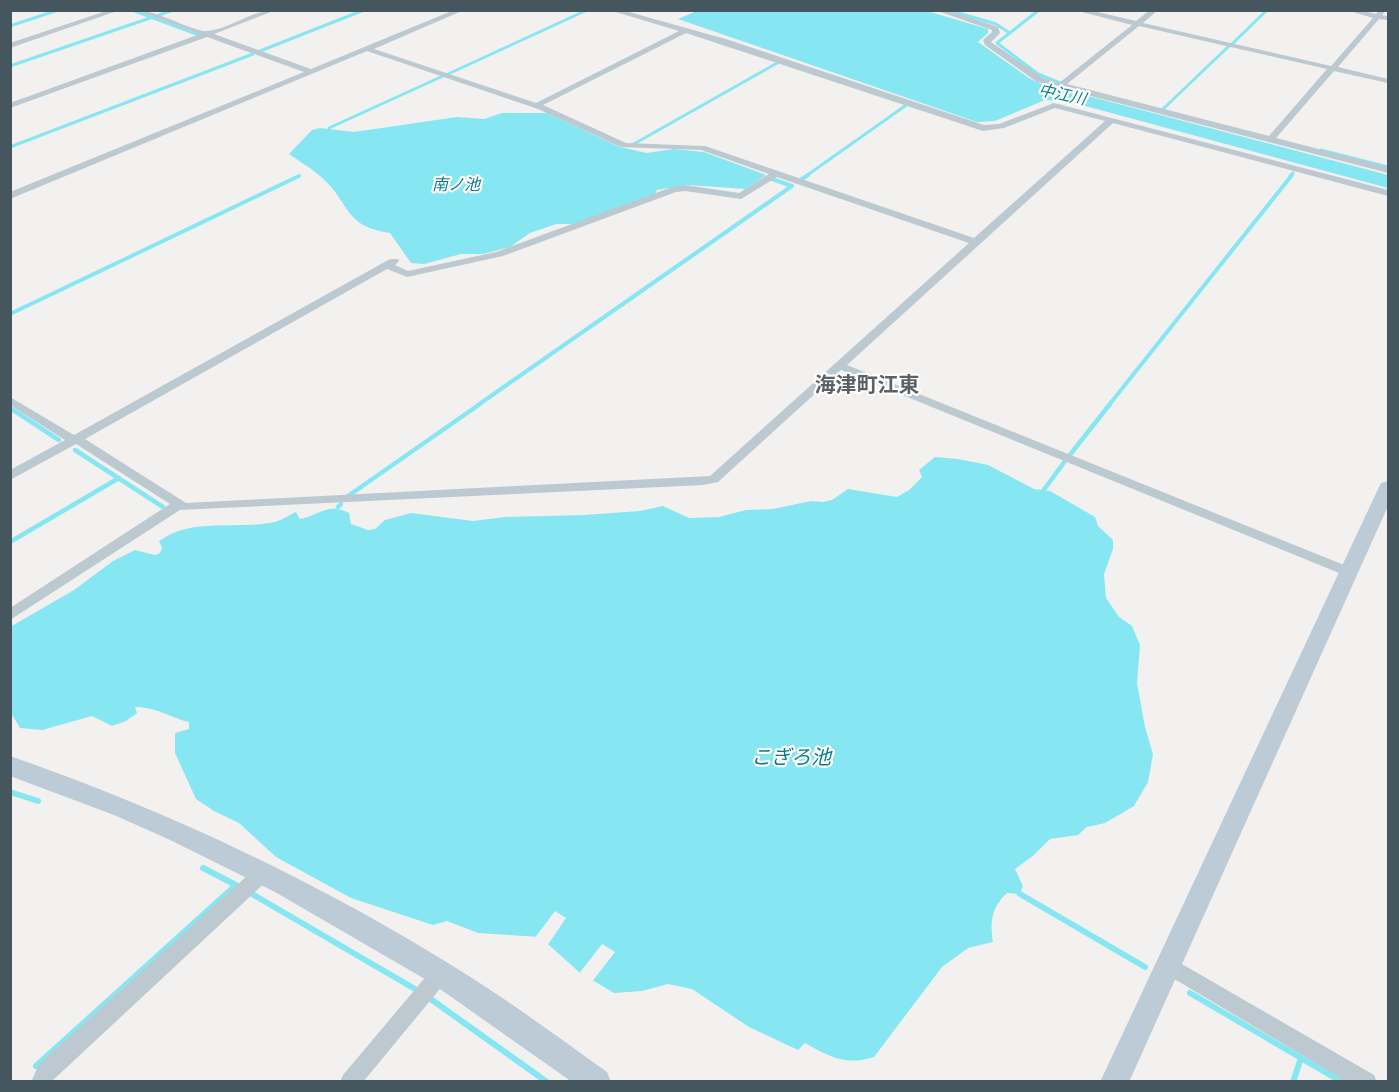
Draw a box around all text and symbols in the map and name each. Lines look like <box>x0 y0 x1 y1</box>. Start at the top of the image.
water label: 中江川 <box>1037 82 1087 110</box>
water label: 南ノ池 <box>432 176 480 196</box>
district label: 海津町江東 <box>815 374 919 400</box>
water label: こぎろ池 <box>751 747 831 771</box>

